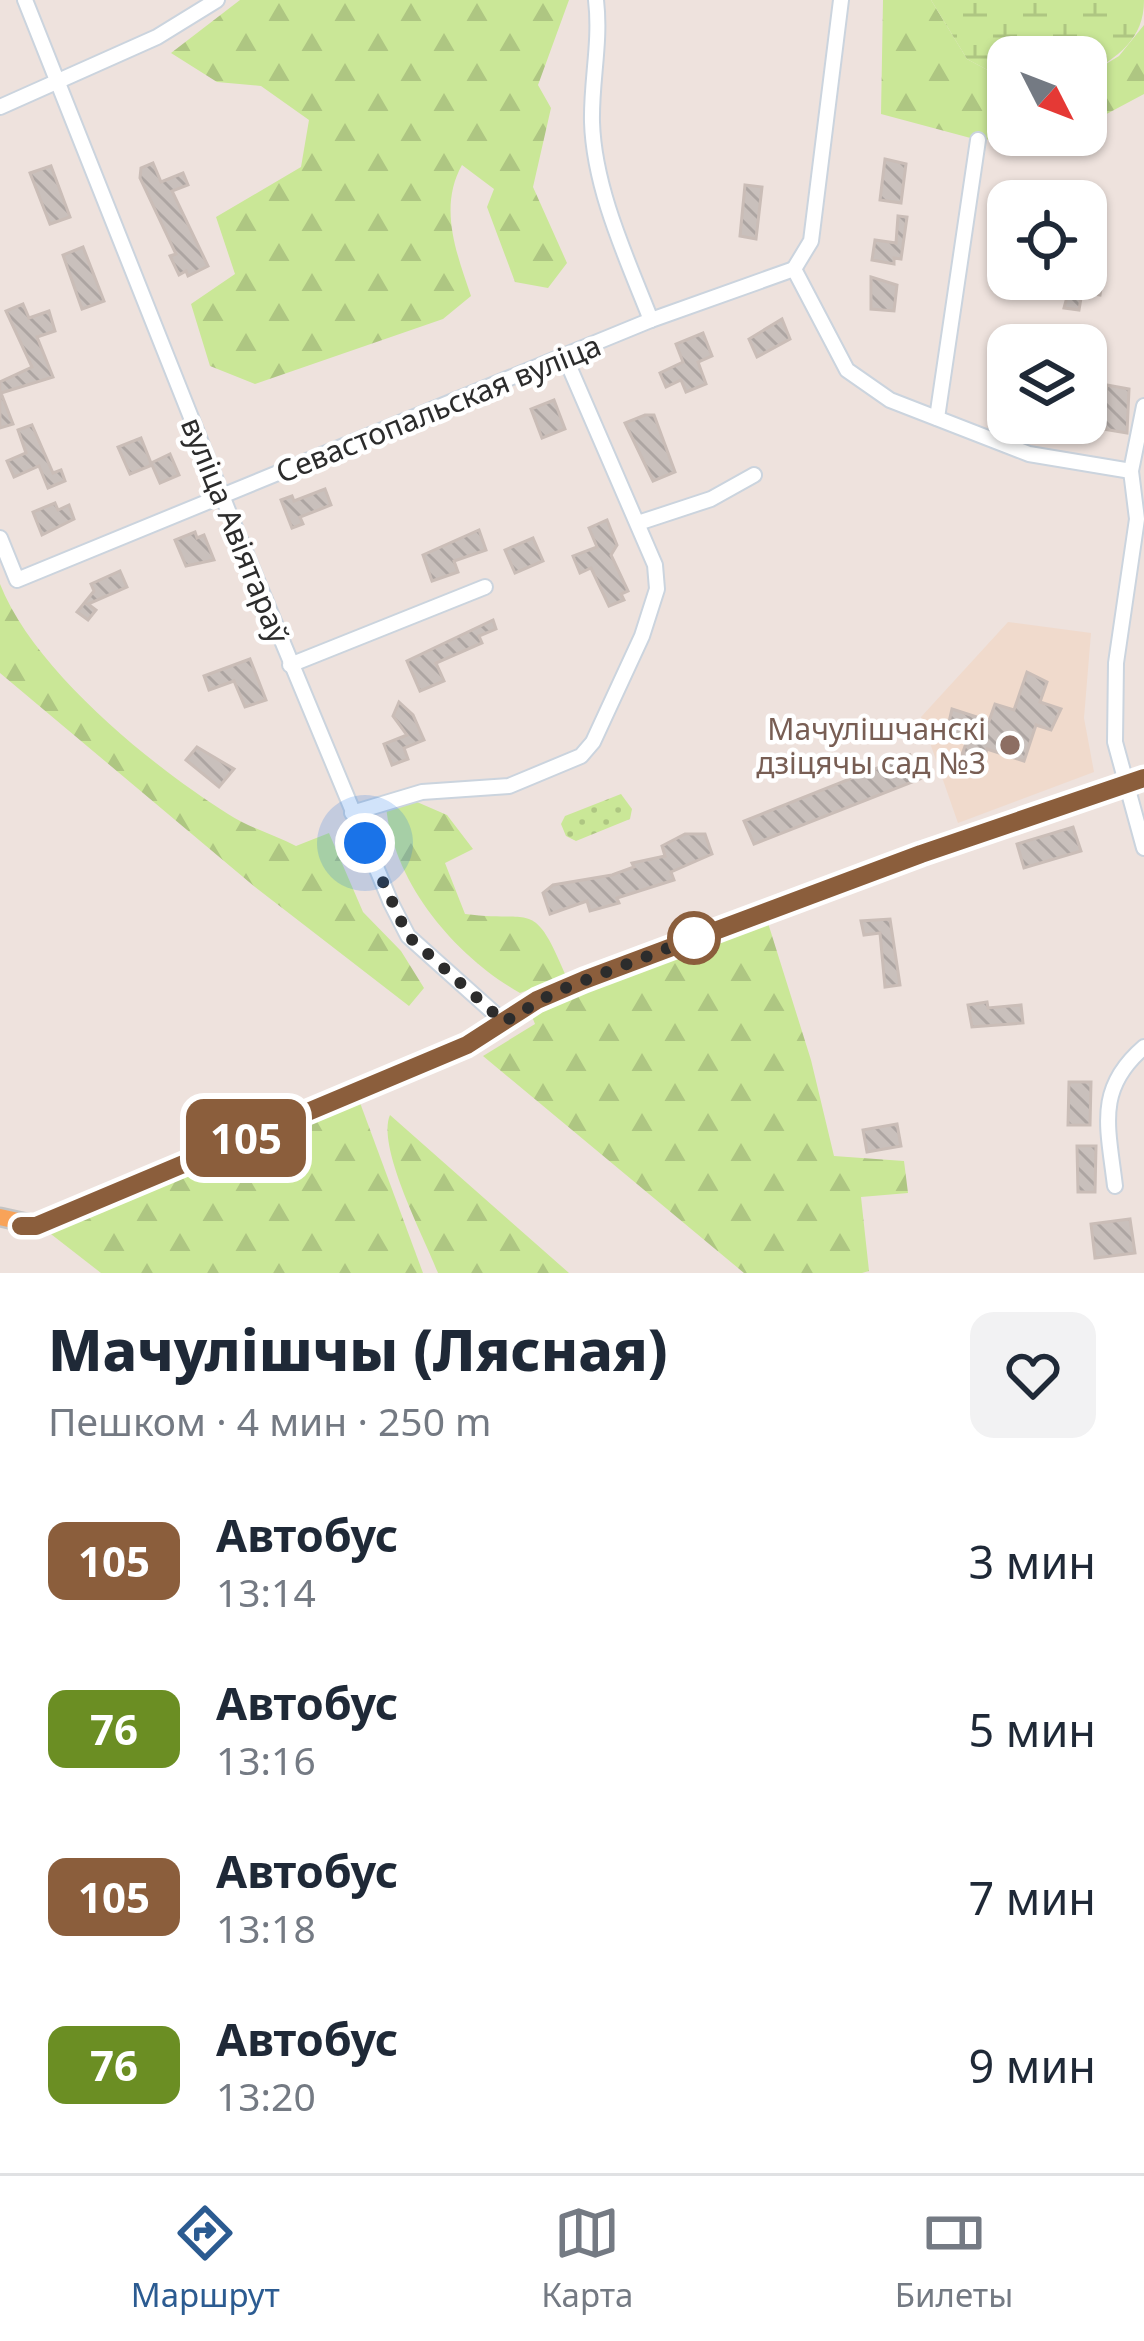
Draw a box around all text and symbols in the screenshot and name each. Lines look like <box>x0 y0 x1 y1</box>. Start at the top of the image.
north arrow <box>987 36 1107 156</box>
map controls <box>987 36 1107 444</box>
button: locate <box>987 180 1107 300</box>
street label: Севастопальская вуліца <box>269 324 607 492</box>
button: layers <box>987 324 1107 444</box>
street label: вуліца Авіятараў <box>172 411 300 650</box>
place label: Мачулішчанскі дзіцячы сад №3 <box>756 708 986 783</box>
marker: Мачулішчанскі дзіцячы сад №3 <box>997 732 1023 758</box>
your location <box>335 813 395 873</box>
unlabelled marker <box>669 913 719 963</box>
line badge: 105 <box>177 1099 315 1177</box>
text: 105 <box>210 1109 282 1166</box>
text: Мачулішчы (Лясная) <box>48 1310 668 1388</box>
button: heart <box>970 1312 1096 1438</box>
text: Пешком · 4 мин · 250 m <box>48 1394 492 1447</box>
text: Автобус <box>216 1504 398 1565</box>
text: 3 мин <box>968 1531 1096 1592</box>
text: 105 <box>78 1532 150 1589</box>
text: 13:14 <box>216 1565 316 1618</box>
text: Автобус <box>216 1672 398 1733</box>
text: 5 мин <box>968 1699 1096 1760</box>
text: 76 <box>90 1700 138 1757</box>
text: 13:16 <box>216 1733 316 1786</box>
text: Автобус <box>216 1840 398 1901</box>
text: 7 мин <box>968 1867 1096 1928</box>
text: 105 <box>78 1868 150 1925</box>
text: 13:18 <box>216 1901 316 1954</box>
text: Автобус <box>216 2008 398 2069</box>
text: 9 мин <box>968 2035 1096 2096</box>
text: 76 <box>90 2036 138 2093</box>
text: 13:20 <box>216 2069 316 2122</box>
tab: Маршрут <box>131 2200 280 2317</box>
tab: Карта <box>541 2200 633 2317</box>
tab: Билеты <box>895 2200 1013 2317</box>

